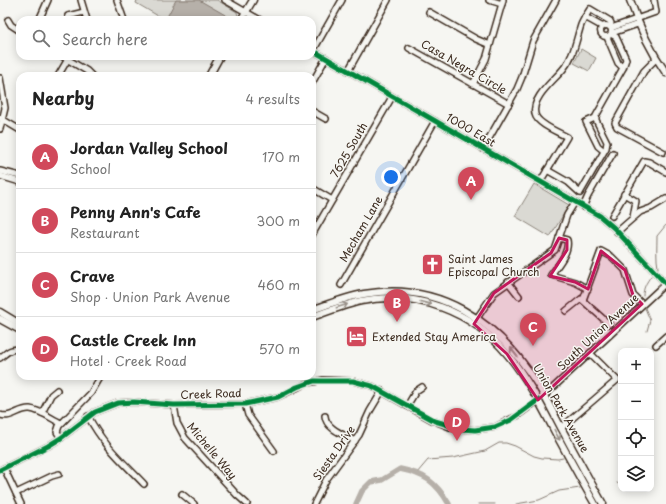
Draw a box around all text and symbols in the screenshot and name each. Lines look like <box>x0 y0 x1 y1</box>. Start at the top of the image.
search box <box>16 16 316 60</box>
icon: search <box>30 27 52 49</box>
text: Search here <box>62 27 148 50</box>
street label: Casa Negra Circle <box>418 35 510 98</box>
text: Nearby <box>32 85 94 111</box>
text: 4 results <box>246 89 300 108</box>
street label: 1000 East <box>443 109 500 151</box>
street label: 7625 South <box>326 119 371 181</box>
text: Jordan Valley School <box>70 136 228 159</box>
text: A <box>40 147 50 166</box>
text: 170 m <box>262 147 300 166</box>
text: School <box>70 159 111 178</box>
your location <box>381 167 401 187</box>
pin: A <box>458 167 484 200</box>
street label: Mecham Lane <box>335 192 386 265</box>
text: Penny Ann's Cafe <box>70 200 201 223</box>
text: B <box>41 211 49 230</box>
text: 300 m <box>256 211 300 230</box>
text: Restaurant <box>70 223 140 242</box>
place label: Saint James Episcopal Church <box>448 250 540 280</box>
church icon: Saint James Episcopal Church <box>419 252 445 278</box>
text: Crave <box>70 264 115 287</box>
text: C <box>40 275 50 294</box>
text: 460 m <box>257 275 300 294</box>
text: Shop · Union Park Avenue <box>70 287 230 306</box>
pin: B <box>384 289 410 322</box>
street label: South Union Avenue <box>553 289 642 374</box>
one-way arrow <box>419 299 432 307</box>
one-way arrow <box>336 302 348 310</box>
pin: C <box>520 313 546 346</box>
hotel icon: Extended Stay America <box>343 324 369 350</box>
text: Castle Creek Inn <box>70 328 196 351</box>
place label: Extended Stay America <box>372 328 496 345</box>
text: D <box>40 339 50 358</box>
text: 570 m <box>259 339 300 358</box>
one-way arrow <box>510 347 519 357</box>
map controls <box>618 348 654 492</box>
button: + <box>618 348 654 384</box>
text: Hotel · Creek Road <box>70 351 187 370</box>
street label: Union Park Avenue <box>529 360 594 455</box>
street label: Creek Road <box>180 384 242 403</box>
button: − <box>618 384 654 420</box>
pin: D <box>444 408 470 441</box>
street label: Michelle Way <box>183 418 241 483</box>
button: locate <box>618 420 654 456</box>
street label: Siesta Drive <box>308 422 359 484</box>
one-way arrow <box>553 428 561 440</box>
button: layers <box>618 456 654 492</box>

